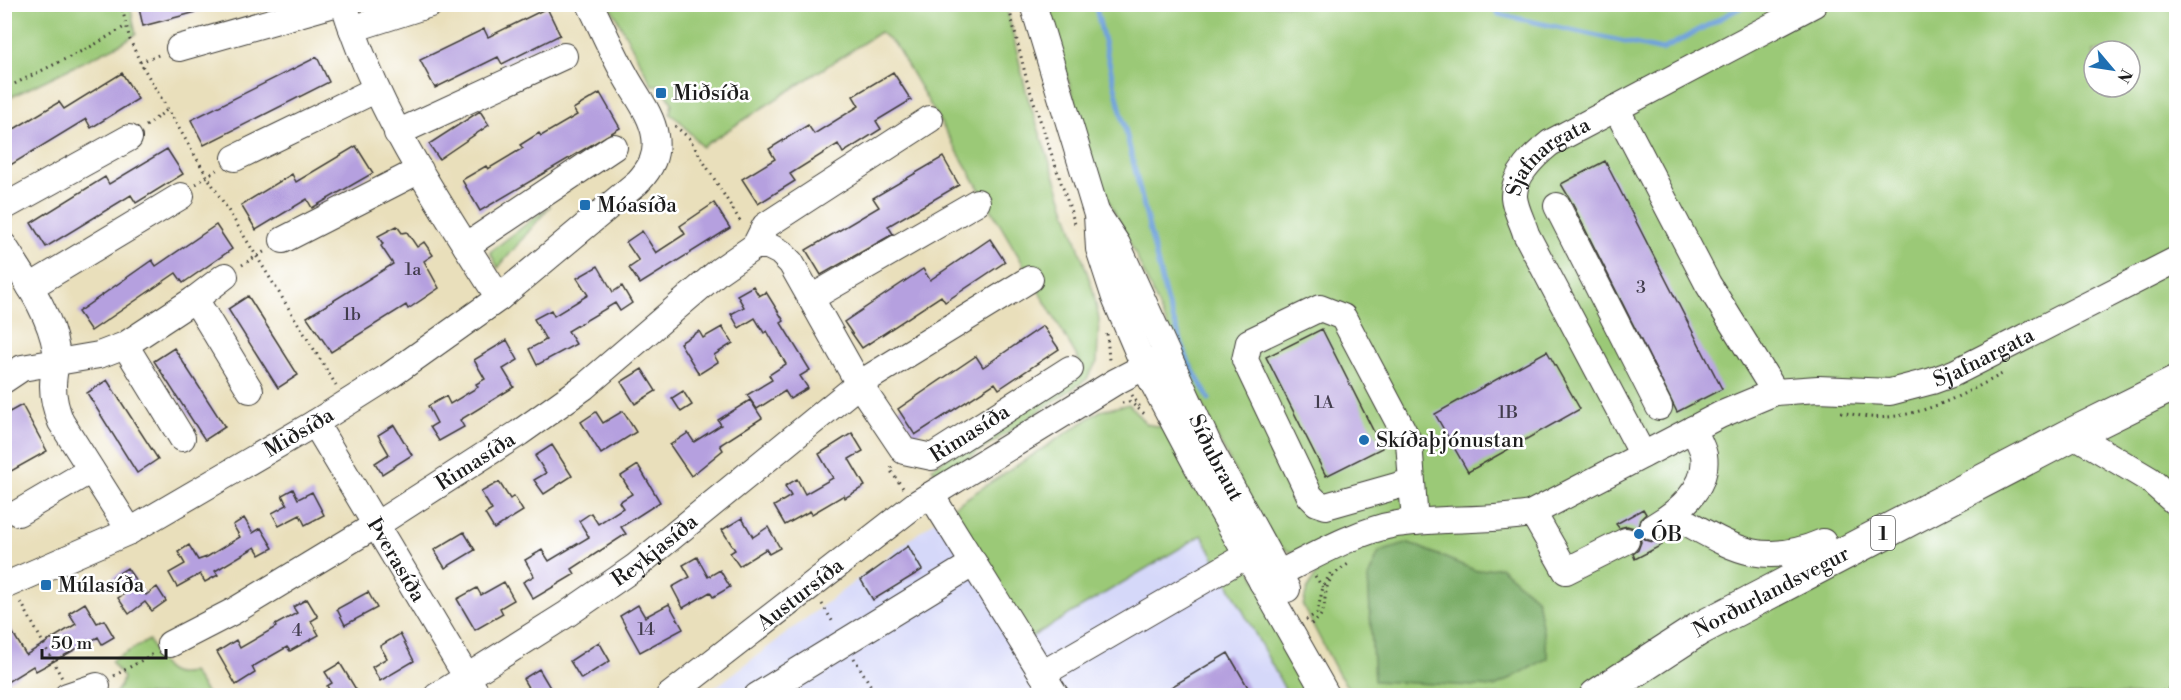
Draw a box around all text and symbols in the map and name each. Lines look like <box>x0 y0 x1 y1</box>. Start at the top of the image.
north arrow <box>2082 39 2142 99</box>
text: N <box>2112 65 2136 86</box>
place label: Miðsíða <box>673 81 750 107</box>
marker: Miðsíða <box>654 86 668 100</box>
street label: Sjafnargata <box>1502 112 1595 198</box>
place label: Móasíða <box>597 193 677 219</box>
marker: Móasíða <box>578 198 592 212</box>
house number: 1a <box>405 258 422 281</box>
house number: 3 <box>1636 276 1646 299</box>
house number: 1b <box>343 303 361 326</box>
street label: Sjafnargata <box>1930 322 2039 393</box>
house number: 1A <box>1314 391 1335 414</box>
street label: Rimasíða <box>925 399 1015 469</box>
house number: 1B <box>1498 401 1518 424</box>
street label: Miðsíða <box>260 402 339 464</box>
street label: Síðubraut <box>1182 410 1249 506</box>
street label: Rimasíða <box>431 427 521 497</box>
place label: Skíðaþjónustan <box>1376 428 1525 454</box>
marker: Skíðaþjónustan <box>1357 433 1371 447</box>
street label: Reykjasíða <box>607 509 704 593</box>
street label: Þverasíða <box>360 513 431 607</box>
road number: 1 <box>1871 516 1895 550</box>
place label: ÓB <box>1651 519 1682 548</box>
marker: ÓB <box>1632 527 1646 541</box>
street label: Norðurlandsvegur <box>1689 541 1854 644</box>
street label: Austursíða <box>751 553 850 637</box>
place label: Múlasíða <box>58 573 145 599</box>
marker: Múlasíða <box>39 578 53 592</box>
house number: 14 <box>637 618 655 641</box>
house number: 4 <box>292 619 303 642</box>
scale bar <box>42 622 166 660</box>
text: 50 m <box>51 632 93 655</box>

